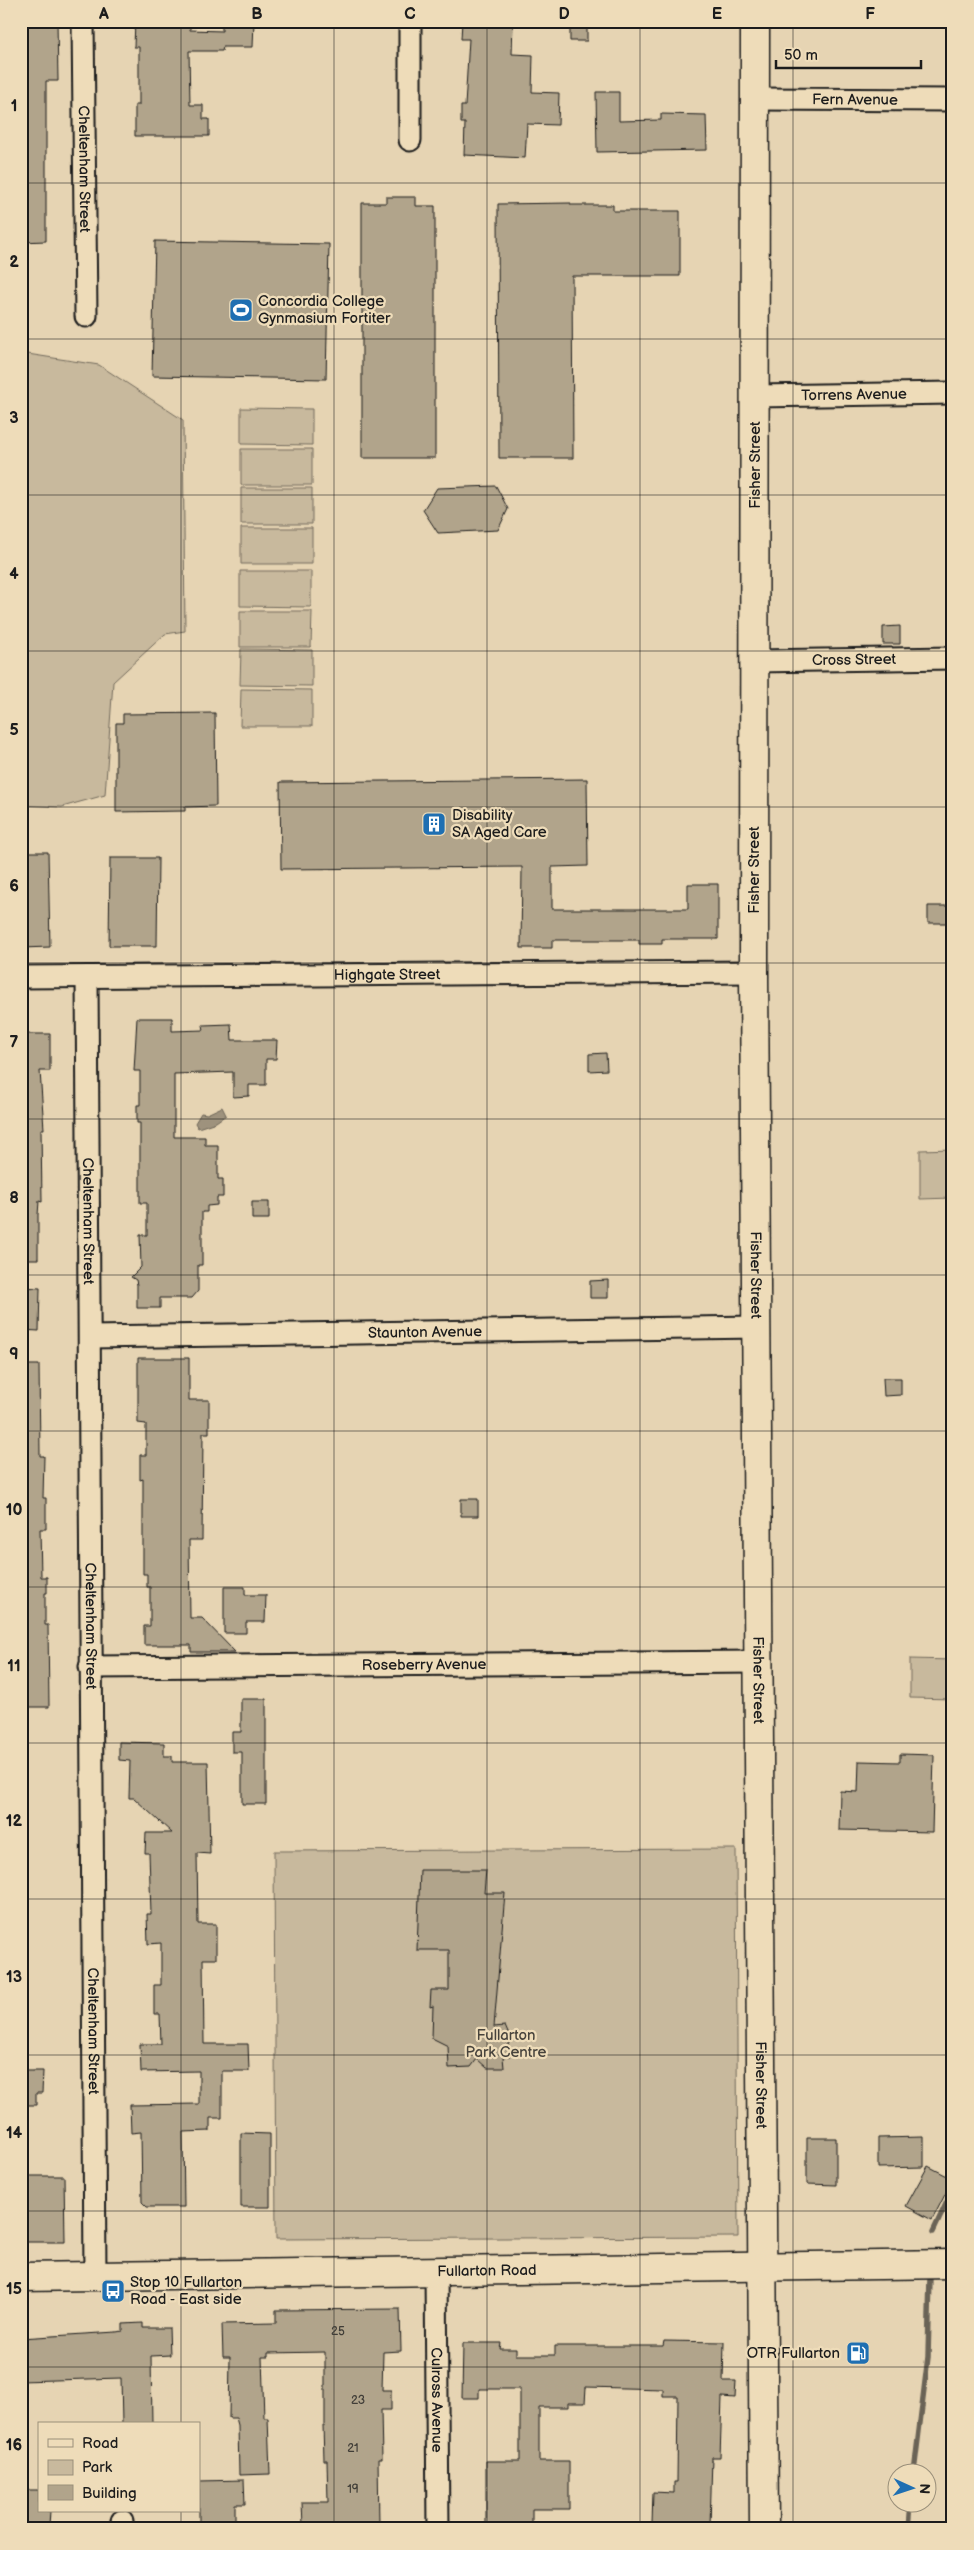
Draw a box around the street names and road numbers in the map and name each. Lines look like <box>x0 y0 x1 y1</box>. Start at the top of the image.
street label: Fern Avenue <box>812 90 898 110</box>
street label: Cheltenham Street <box>74 105 94 233</box>
street label: Torrens Avenue <box>801 385 907 405</box>
street label: Fisher Street <box>746 421 765 509</box>
street label: Cross Street <box>812 650 897 670</box>
street label: Fisher Street <box>745 826 764 914</box>
street label: Highgate Street <box>334 965 441 985</box>
street label: Cheltenham Street <box>78 1157 98 1285</box>
street label: Fisher Street <box>746 1231 765 1319</box>
street label: Staunton Avenue <box>368 1322 482 1343</box>
street label: Cheltenham Street <box>81 1562 100 1690</box>
street label: Fisher Street <box>748 1636 768 1724</box>
street label: Roseberry Avenue <box>362 1655 487 1675</box>
street label: Cheltenham Street <box>83 1967 103 2095</box>
street label: Fisher Street <box>751 2041 770 2129</box>
street label: Fullarton Road <box>437 2261 537 2281</box>
street label: Culross Avenue <box>427 2347 446 2453</box>

